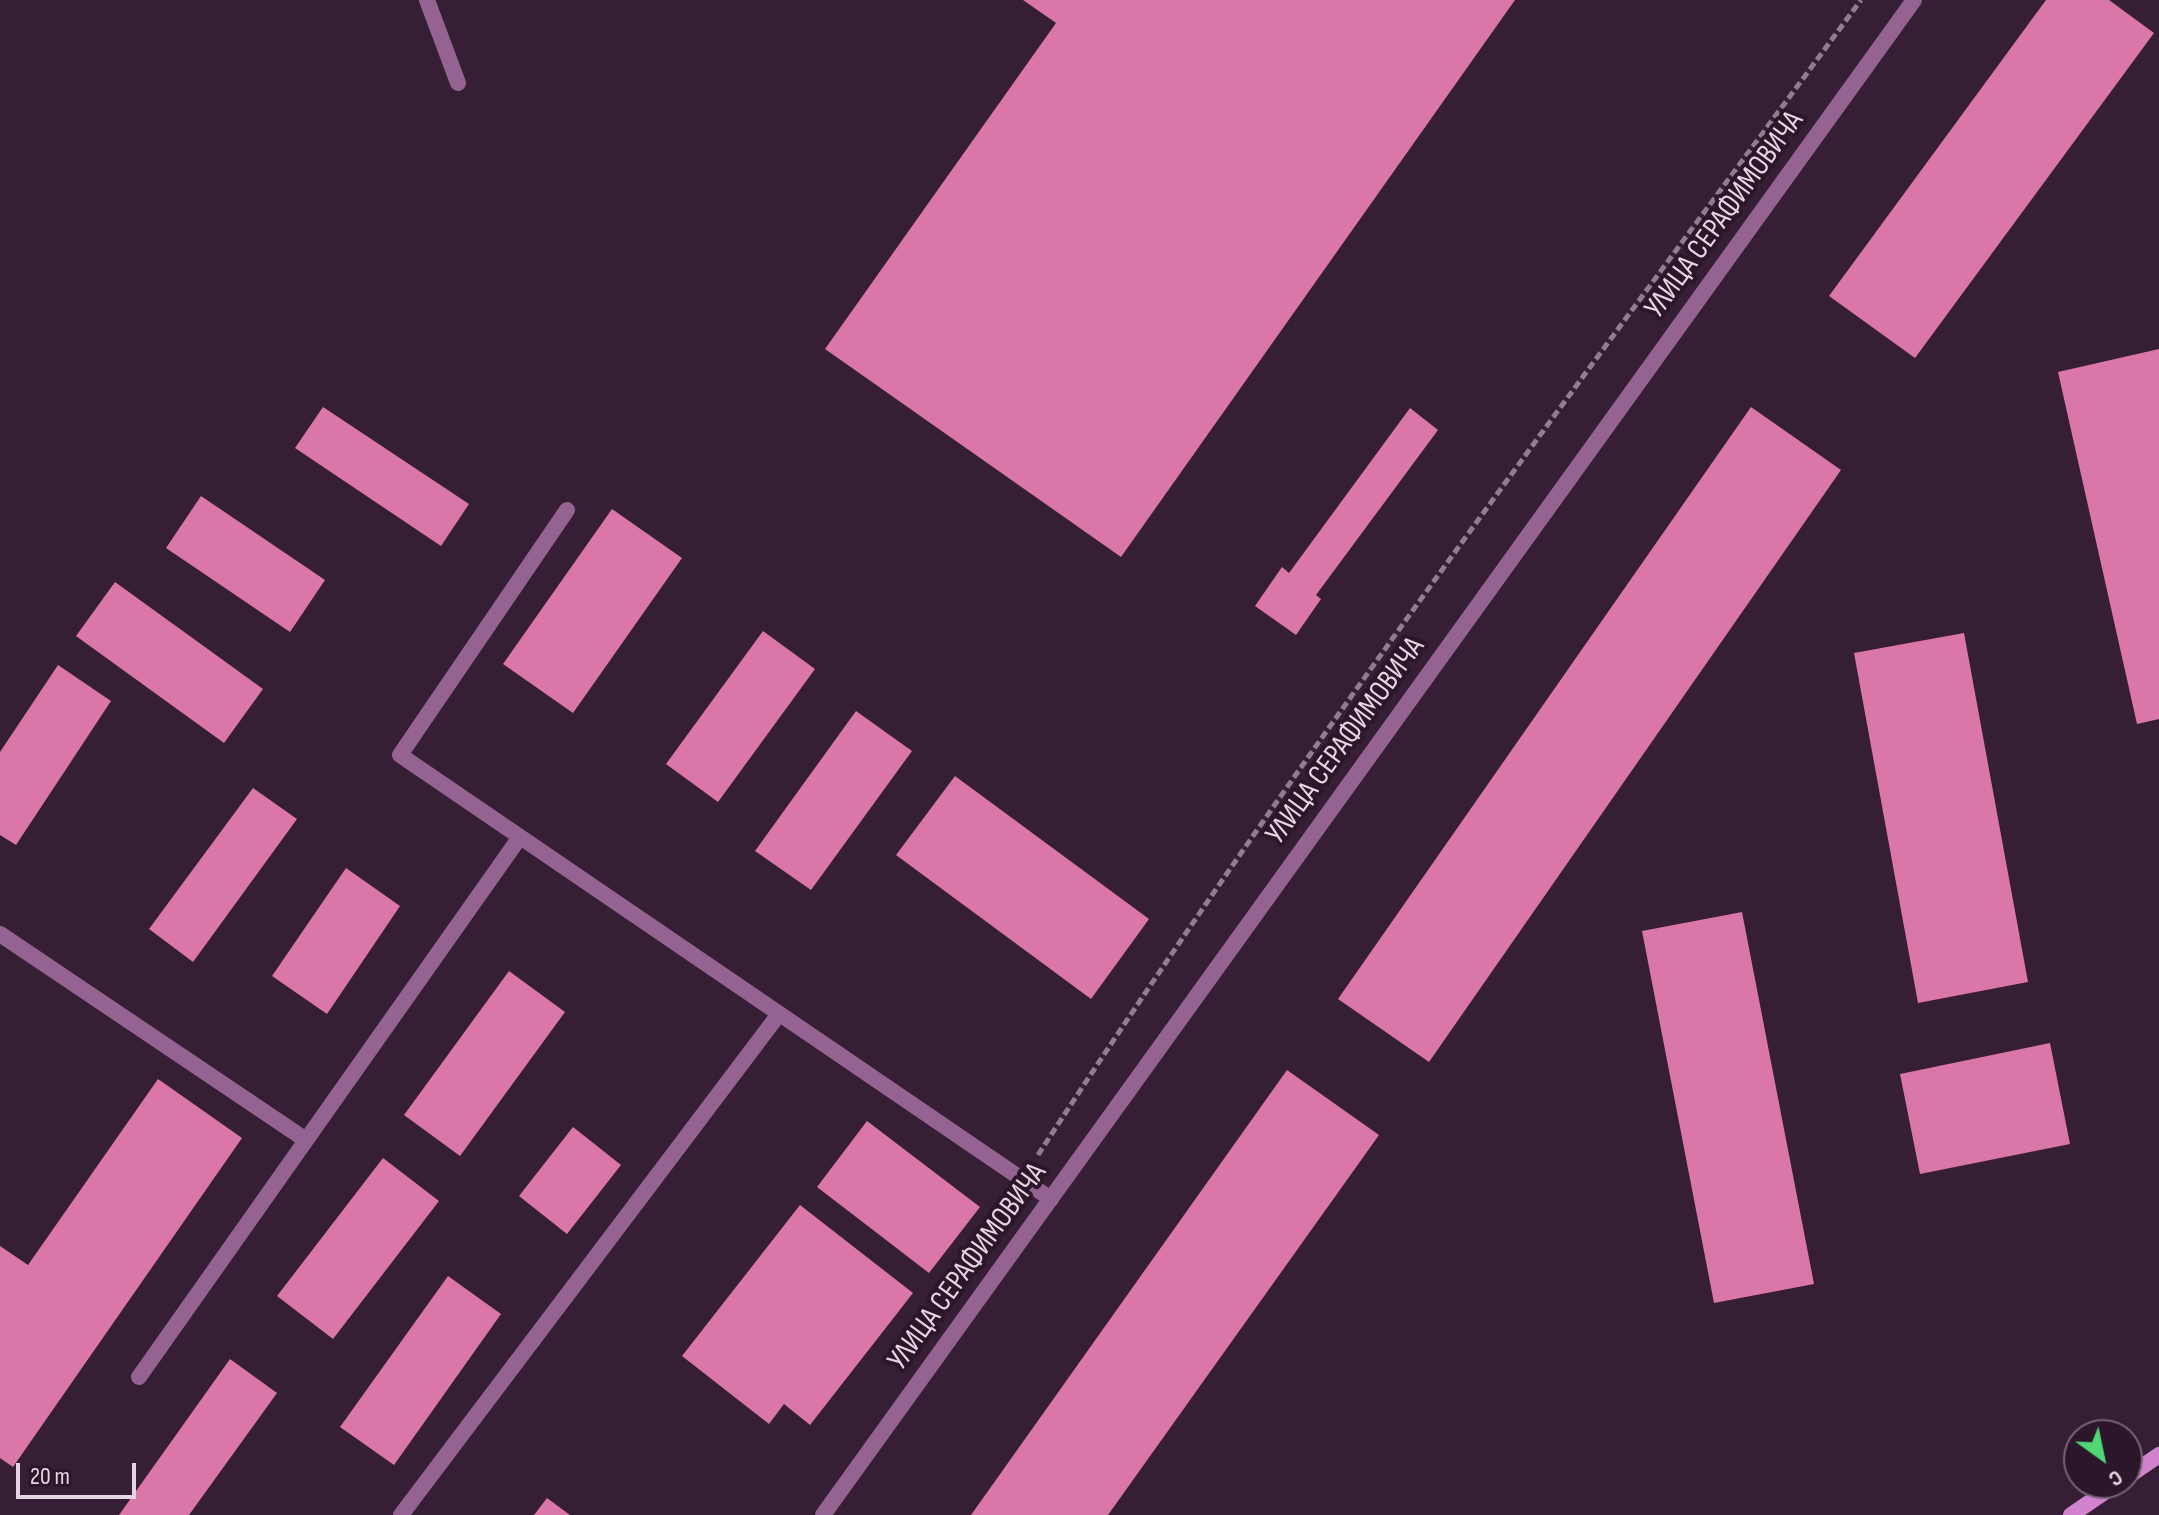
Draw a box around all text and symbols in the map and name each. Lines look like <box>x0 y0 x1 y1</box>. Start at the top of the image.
street label: УЛИЦА СЕРАФИМОВИЧА <box>1638 105 1812 325</box>
street label: УЛИЦА СЕРАФИМОВИЧА <box>1259 631 1433 851</box>
street label: УЛИЦА СЕРАФИМОВИЧА <box>881 1157 1055 1377</box>
north arrow <box>2063 1419 2143 1499</box>
scale bar <box>20 1447 140 1497</box>
text: 20 m <box>30 1462 70 1491</box>
text: С <box>2103 1463 2127 1492</box>

